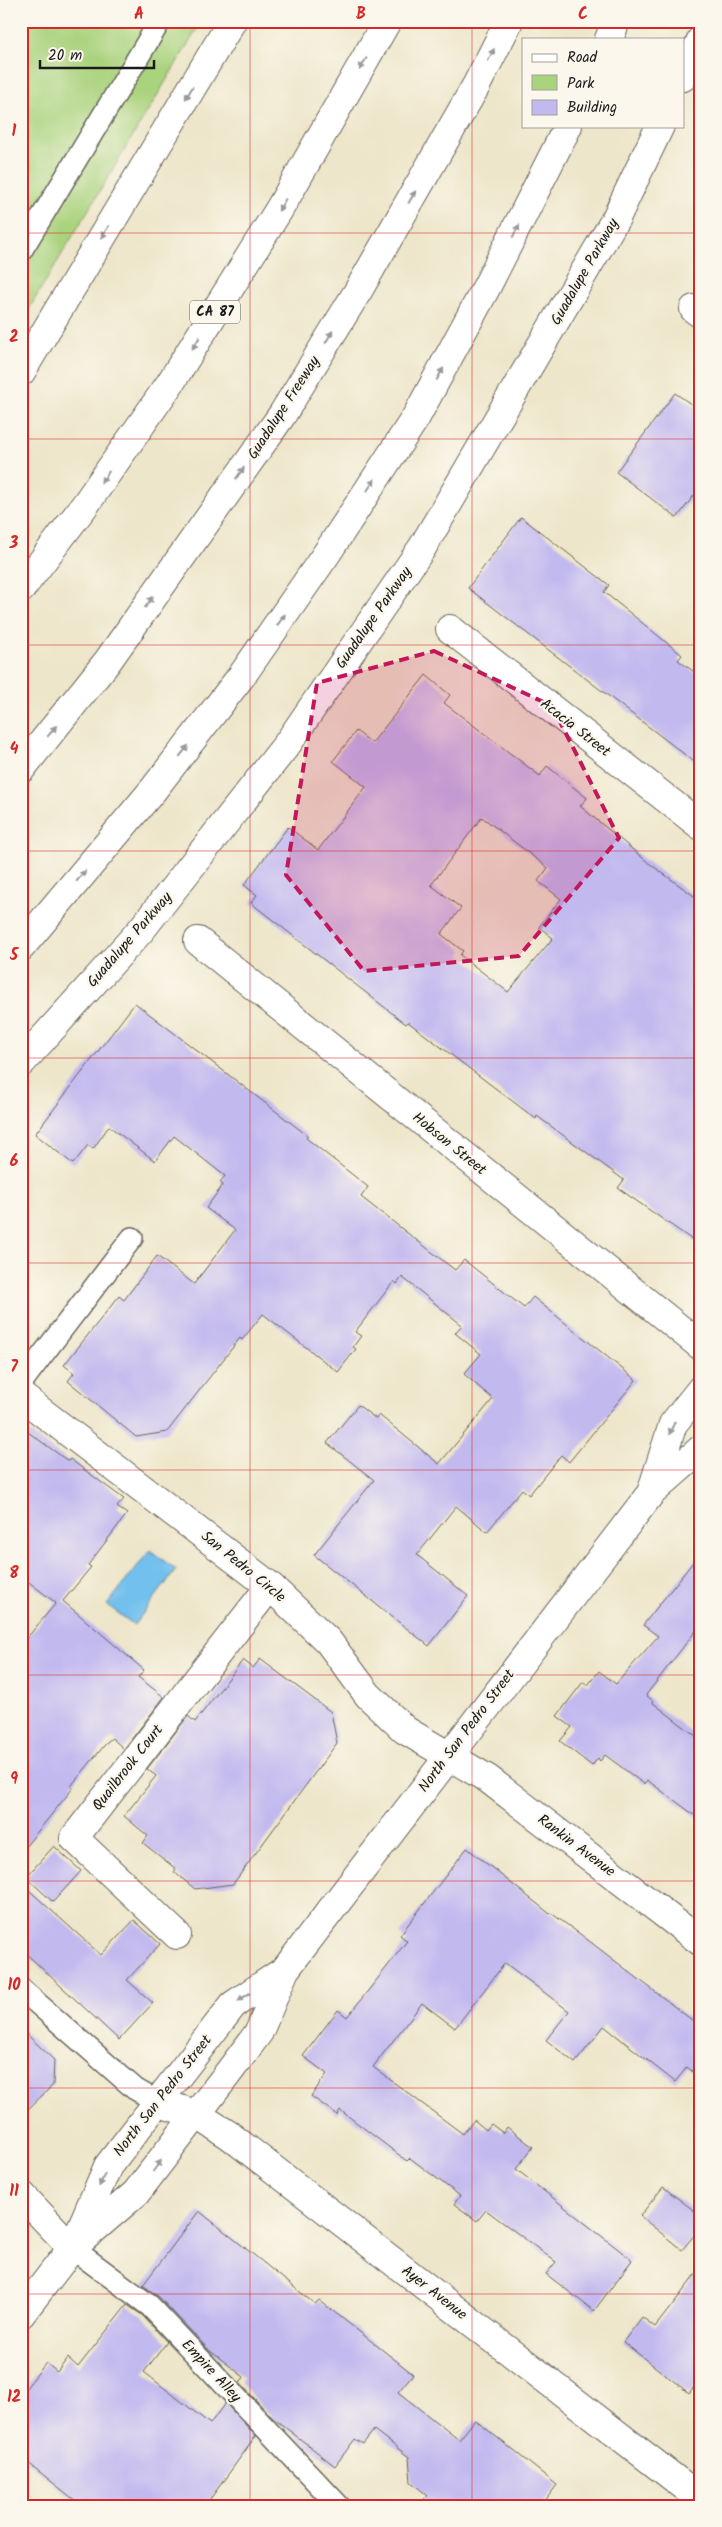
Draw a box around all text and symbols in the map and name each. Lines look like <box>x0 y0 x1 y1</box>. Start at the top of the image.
text: A <box>134 2 144 27</box>
text: B <box>356 2 366 27</box>
text: C <box>578 2 588 27</box>
scale bar <box>40 38 154 70</box>
legend <box>522 38 684 128</box>
text: 20 m <box>48 44 82 68</box>
text: Road <box>567 46 598 70</box>
one-way arrow <box>487 48 495 63</box>
one-way arrow <box>359 56 367 71</box>
text: Park <box>567 72 595 96</box>
one-way arrow <box>184 87 193 100</box>
text: Building <box>567 96 617 120</box>
text: 1 <box>12 119 17 144</box>
one-way arrow <box>407 190 416 204</box>
one-way arrow <box>277 198 286 211</box>
street label: Guadalupe Parkway <box>545 213 626 330</box>
one-way arrow <box>512 223 520 238</box>
one-way arrow <box>100 226 109 239</box>
road number: CA 87 <box>190 300 240 324</box>
text: 2 <box>9 325 19 350</box>
one-way arrow <box>325 331 334 344</box>
one-way arrow <box>192 336 201 349</box>
street label: Guadalupe Freeway <box>241 351 327 465</box>
one-way arrow <box>435 367 444 381</box>
one-way arrow <box>235 466 245 480</box>
one-way arrow <box>100 470 110 484</box>
one-way arrow <box>367 479 376 492</box>
text: 3 <box>9 531 19 556</box>
street label: Guadalupe Parkway <box>330 561 419 674</box>
one-way arrow <box>144 595 154 608</box>
one-way arrow <box>276 613 286 627</box>
street label: Acacia Street <box>534 693 616 763</box>
one-way arrow <box>46 725 57 738</box>
text: 4 <box>10 737 19 762</box>
one-way arrow <box>179 744 189 758</box>
one-way arrow <box>75 870 86 883</box>
street label: Guadalupe Parkway <box>82 886 179 993</box>
text: 5 <box>9 943 20 968</box>
street label: Hobson Street <box>406 1106 492 1182</box>
text: 6 <box>10 1149 19 1174</box>
text: 7 <box>10 1355 18 1380</box>
one-way arrow <box>668 1421 676 1435</box>
street label: San Pedro Circle <box>195 1525 291 1609</box>
text: 8 <box>9 1561 19 1586</box>
street label: North San Pedro Street <box>413 1664 522 1798</box>
street label: Quailbrook Court <box>86 1719 170 1817</box>
text: 9 <box>10 1767 18 1792</box>
street label: Rankin Avenue <box>532 1809 620 1884</box>
text: 10 <box>7 1973 21 1998</box>
one-way arrow <box>238 1992 251 2002</box>
street label: North San Pedro Street <box>108 2030 218 2162</box>
one-way arrow <box>152 2159 162 2173</box>
one-way arrow <box>98 2173 106 2187</box>
text: 11 <box>9 2179 19 2204</box>
street label: Ayer Avenue <box>396 2260 472 2327</box>
street label: Empire Alley <box>175 2334 248 2409</box>
text: 12 <box>7 2385 21 2410</box>

